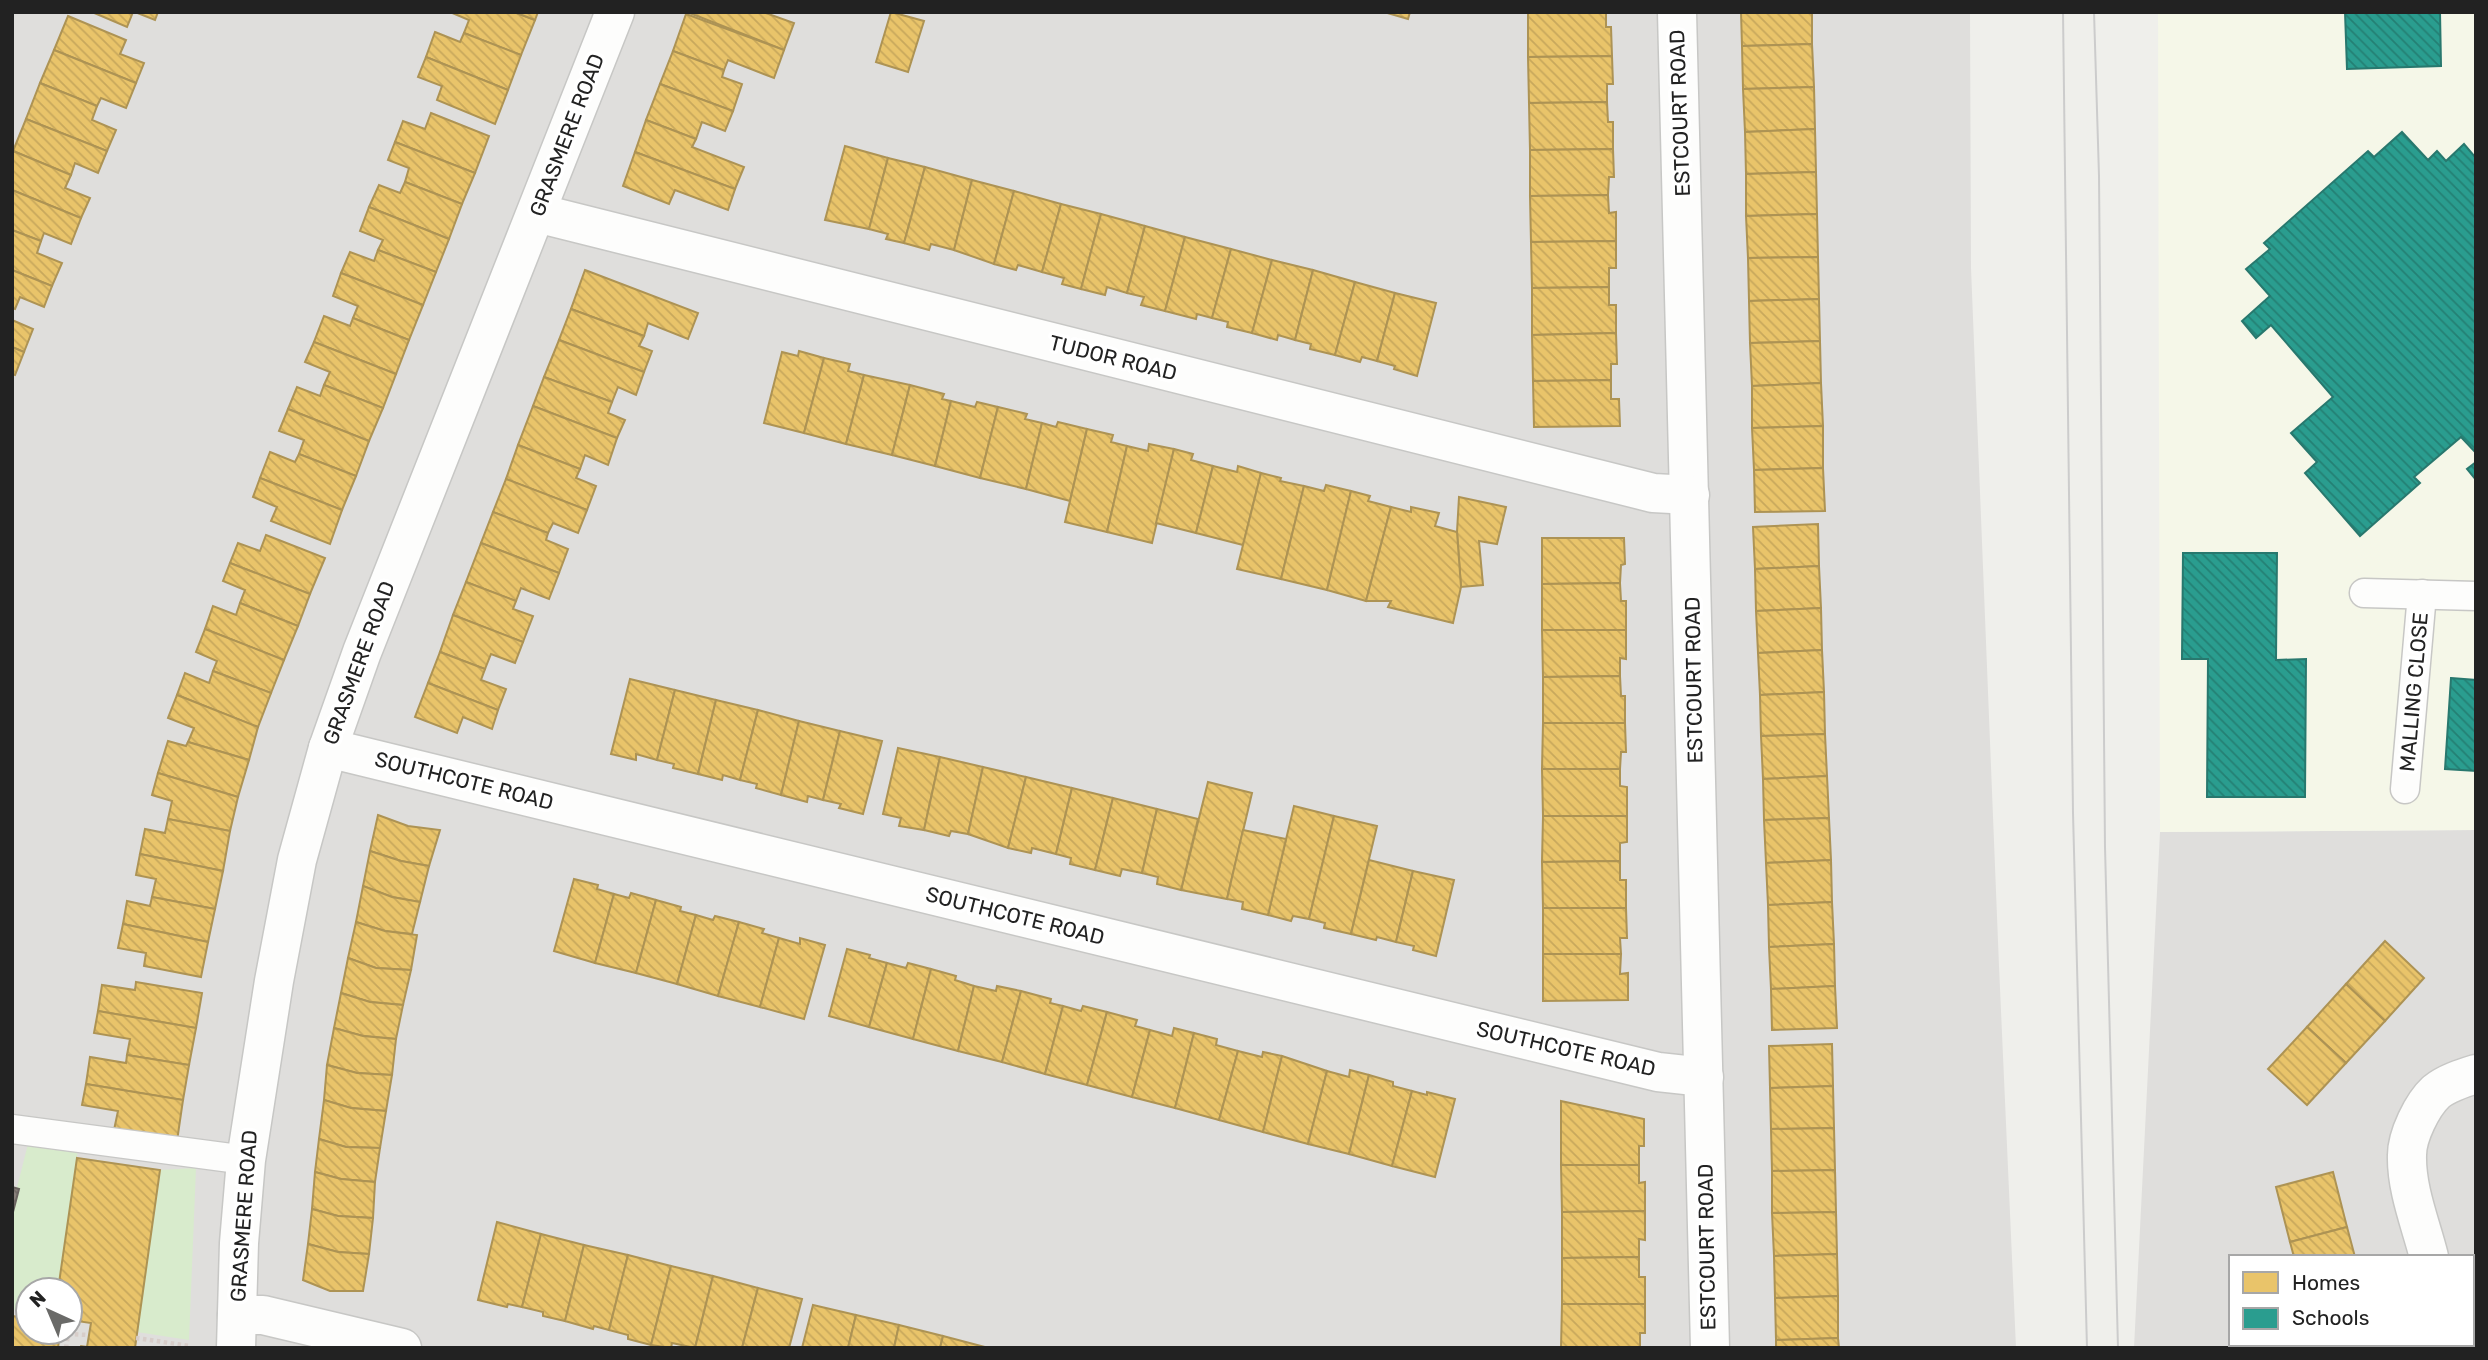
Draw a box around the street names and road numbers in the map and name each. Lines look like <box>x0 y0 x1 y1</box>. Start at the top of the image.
street label: ESTCOURT ROAD <box>1664 29 1695 197</box>
street label: GRASMERE ROAD <box>524 50 609 220</box>
street label: TUDOR ROAD <box>1047 330 1180 385</box>
street label: GRASMERE ROAD <box>317 578 400 748</box>
street label: ESTCOURT ROAD <box>1680 596 1707 764</box>
street label: MALLING CLOSE <box>2394 611 2433 773</box>
street label: SOUTHCOTE ROAD <box>372 746 556 815</box>
street label: SOUTHCOTE ROAD <box>923 881 1107 950</box>
street label: SOUTHCOTE ROAD <box>1474 1016 1658 1081</box>
street label: GRASMERE ROAD <box>225 1129 262 1303</box>
street label: ESTCOURT ROAD <box>1693 1163 1720 1331</box>

